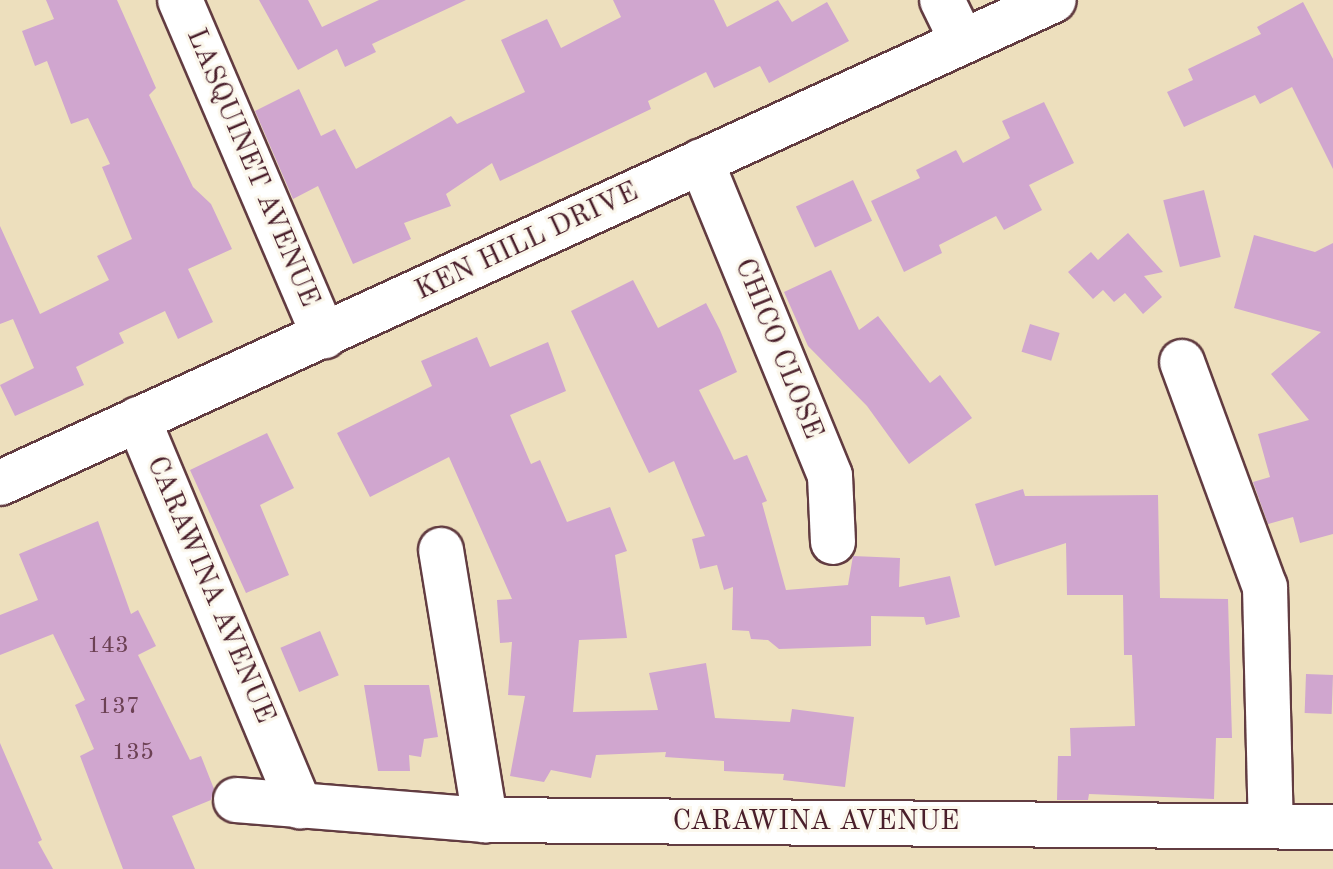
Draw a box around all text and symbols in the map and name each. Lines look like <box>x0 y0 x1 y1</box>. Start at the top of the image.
street label: LASQUINET AVENUE <box>178 24 326 312</box>
street label: KEN HILL DRIVE <box>410 176 644 308</box>
street label: CHICO CLOSE <box>726 254 830 444</box>
street label: CARAWINA AVENUE <box>138 451 282 729</box>
house number: 143 <box>87 633 129 661</box>
house number: 137 <box>98 694 140 722</box>
house number: 135 <box>112 740 154 768</box>
street label: CARAWINA AVENUE <box>673 805 959 839</box>

